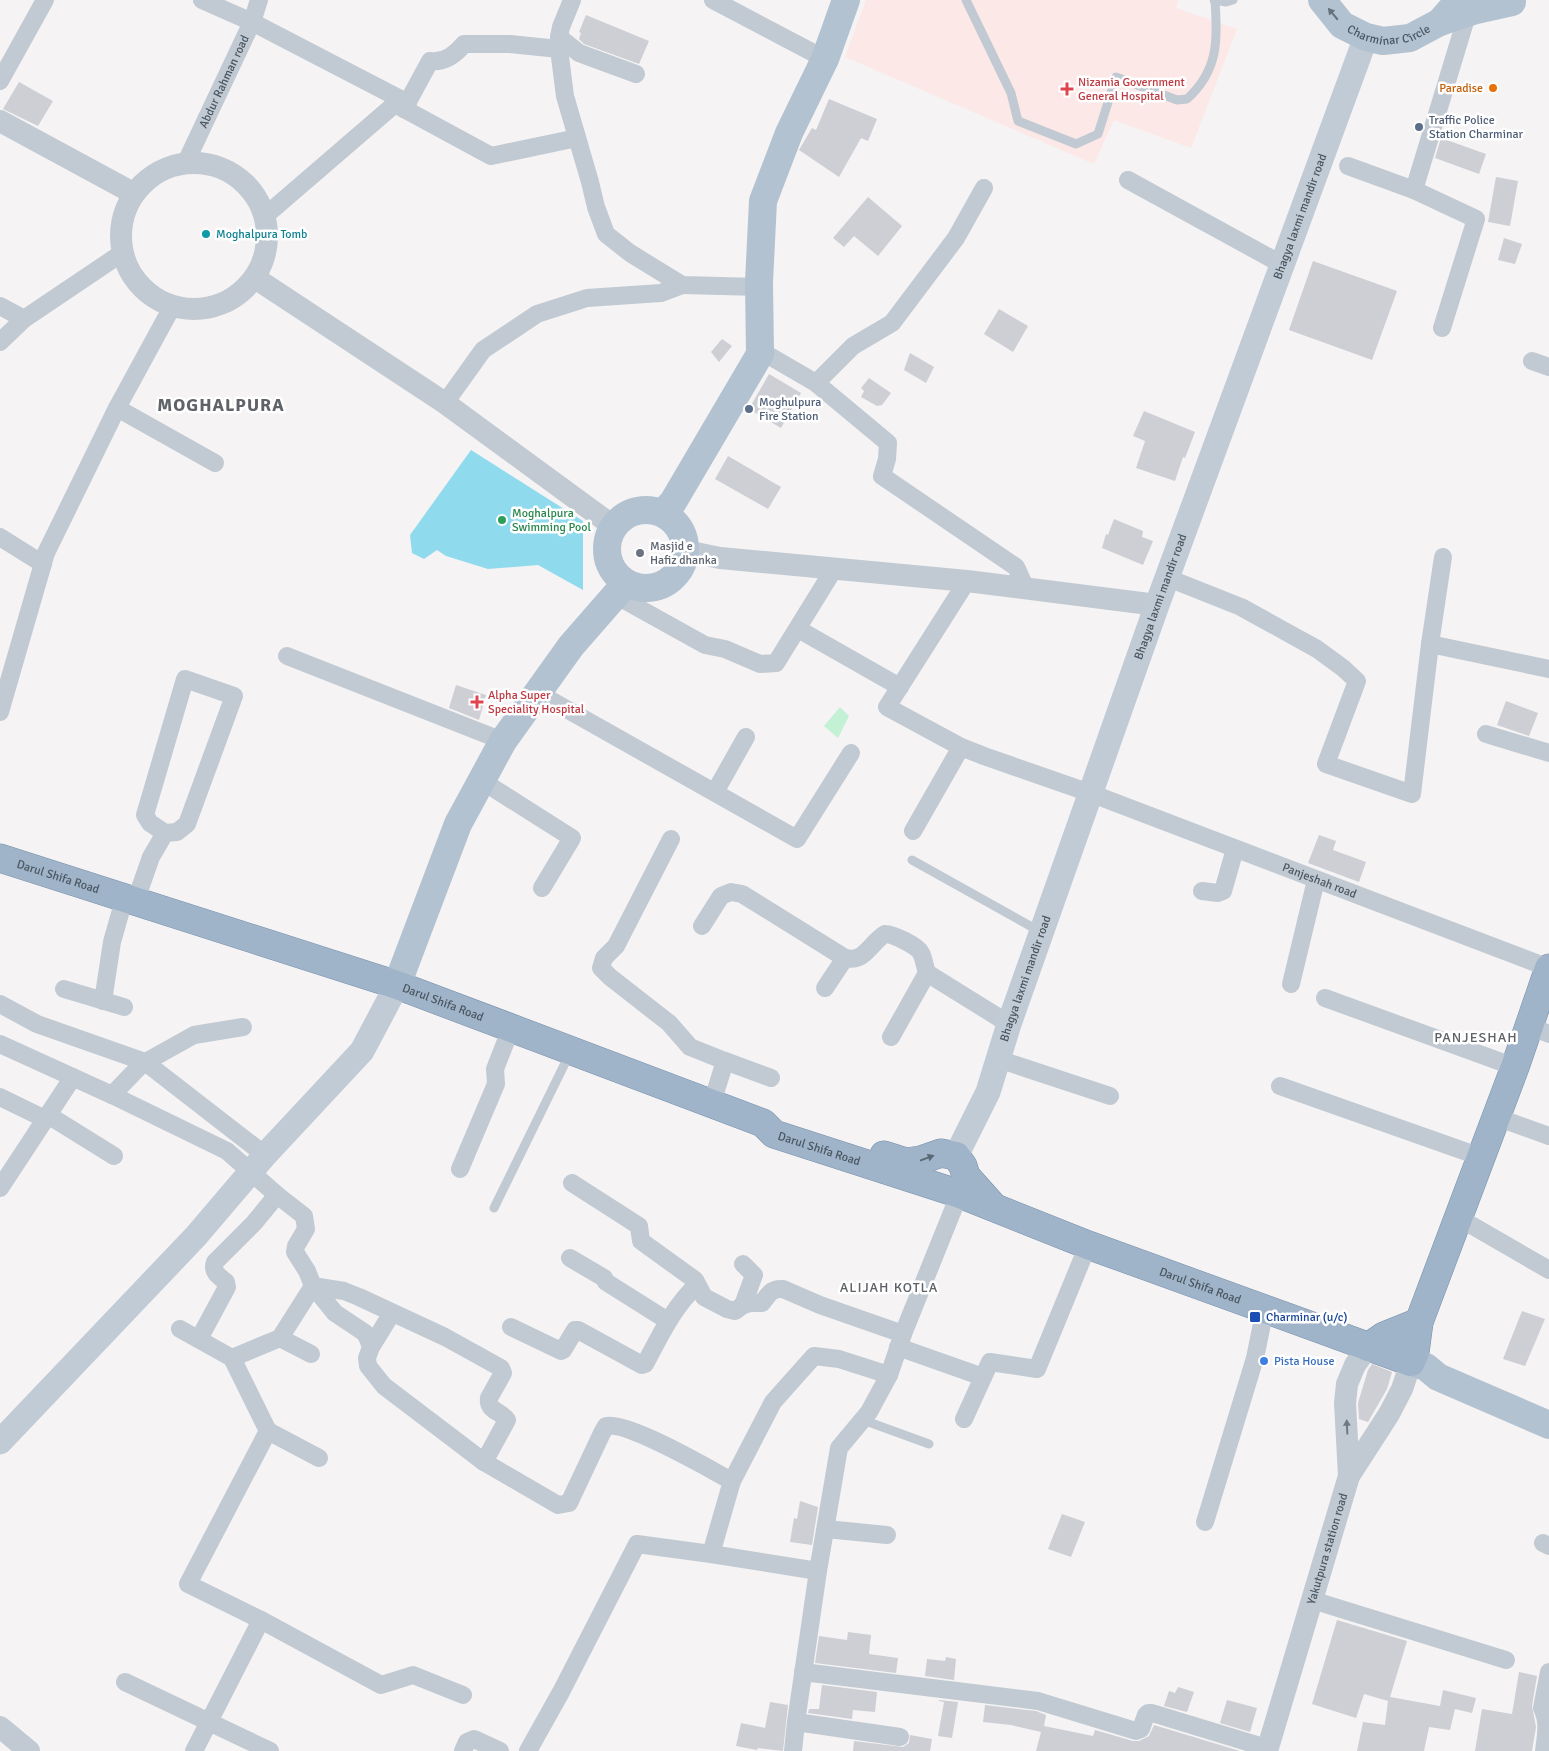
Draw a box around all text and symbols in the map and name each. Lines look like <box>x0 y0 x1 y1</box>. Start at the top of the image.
one-way arrow <box>1328 8 1339 21</box>
street label: Charminar Circle <box>1346 18 1432 32</box>
text: Charminar Circle <box>1345 21 1433 49</box>
street label: Abdur Rahman road <box>196 33 252 130</box>
place label: Nizamia Government General Hospital <box>1078 75 1185 104</box>
place label: Paradise <box>1439 81 1483 96</box>
marker: Nizamia Government General Hospital <box>1060 82 1074 96</box>
marker: Paradise <box>1487 82 1499 94</box>
place label: Traffic Police Station Charminar <box>1429 113 1524 142</box>
marker: Traffic Police Station Charminar <box>1413 121 1425 133</box>
street label: Bhagya laxmi mandir road <box>1270 152 1330 281</box>
place label: Moghalpura Tomb <box>216 227 307 242</box>
marker: Moghalpura Tomb <box>200 228 212 240</box>
district label: MOGHALPURA <box>157 394 285 416</box>
place label: Moghulpura Fire Station <box>759 395 821 424</box>
marker: Moghulpura Fire Station <box>743 403 755 415</box>
place label: Moghalpura Swimming Pool <box>512 506 591 535</box>
marker: Moghalpura Swimming Pool <box>496 514 508 526</box>
street label: Bhagya laxmi mandir road <box>1131 532 1190 662</box>
place label: Masjid e Hafiz dhanka <box>650 539 717 568</box>
marker: Masjid e Hafiz dhanka <box>634 547 646 559</box>
place label: Alpha Super Speciality Hospital <box>488 688 585 717</box>
marker: Alpha Super Speciality Hospital <box>470 695 484 709</box>
street label: Darul Shifa Road <box>15 856 101 897</box>
street label: Panjeshah road <box>1280 860 1359 902</box>
street label: Bhagya laxmi mandir road <box>996 913 1054 1044</box>
street label: Darul Shifa Road <box>400 980 486 1025</box>
district label: PANJESHAH <box>1434 1029 1518 1046</box>
street label: Darul Shifa Road <box>776 1128 862 1169</box>
one-way arrow <box>920 1154 935 1162</box>
street label: Darul Shifa Road <box>1157 1264 1243 1307</box>
district label: ALIJAH KOTLA <box>840 1279 938 1296</box>
marker: Charminar (u/c) <box>1248 1310 1262 1324</box>
place label: Charminar (u/c) <box>1266 1310 1347 1325</box>
place label: Pista House <box>1274 1354 1334 1369</box>
marker: Pista House <box>1258 1355 1270 1367</box>
one-way arrow <box>1342 1419 1350 1435</box>
street label: Yakutpura station road <box>1304 1491 1351 1606</box>

